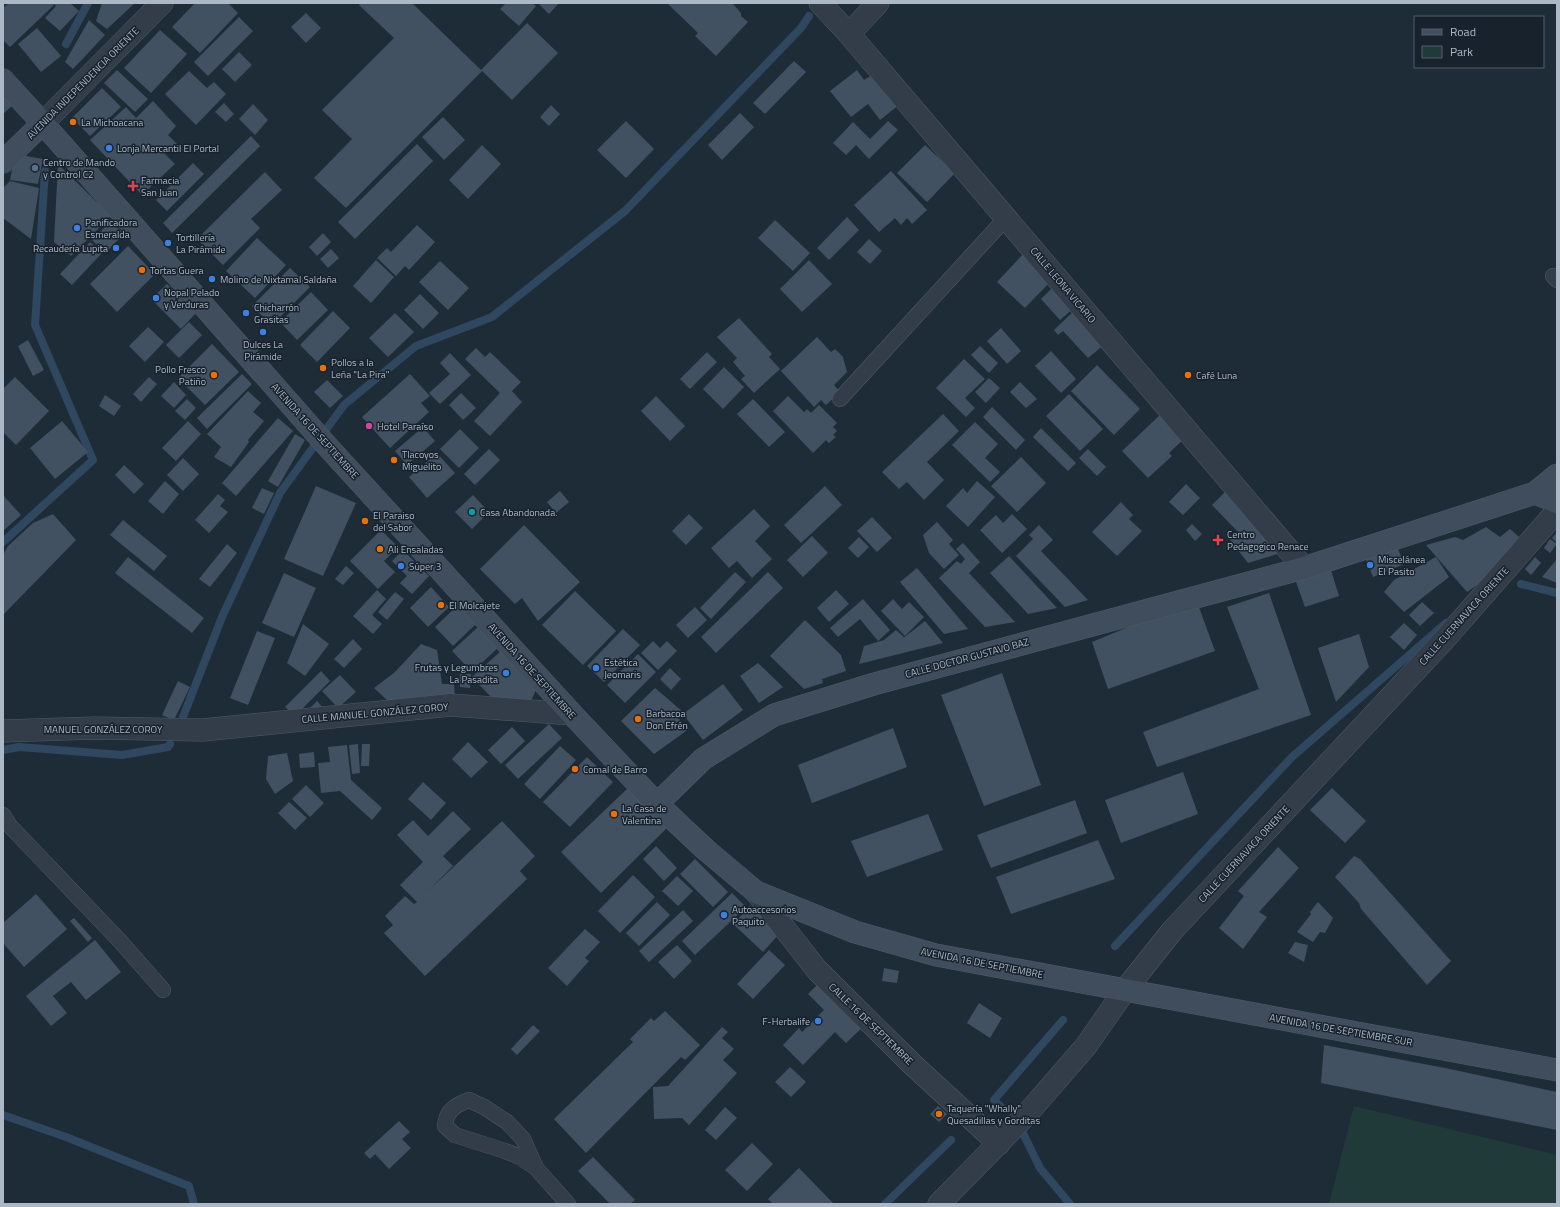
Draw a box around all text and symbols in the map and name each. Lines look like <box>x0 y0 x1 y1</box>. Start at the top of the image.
legend <box>1414 16 1544 68</box>
text: Road <box>1450 22 1476 41</box>
street label: AVENIDA INDEPENDENCIA ORIENTE <box>24 23 143 142</box>
text: Park <box>1450 42 1473 61</box>
place label: La Michoacana <box>81 115 143 130</box>
marker: La Michoacana <box>68 117 78 127</box>
place label: Lonja Mercantil El Portal <box>117 141 219 156</box>
marker: Lonja Mercantil El Portal <box>104 143 114 153</box>
place label: Centro de Mando y Control C2 <box>43 155 115 182</box>
marker: Centro de Mando y Control C2 <box>30 163 40 173</box>
place label: Farmacia San Juan <box>141 173 179 200</box>
marker: Farmacia San Juan <box>128 181 138 191</box>
place label: Panificadora Esmeralda <box>85 215 137 242</box>
marker: Panificadora Esmeralda <box>72 223 82 233</box>
place label: Tortillería La Pirámide <box>176 230 225 257</box>
marker: Tortillería La Pirámide <box>163 238 173 248</box>
place label: Recaudería Lupita <box>33 241 108 256</box>
marker: Recaudería Lupita <box>111 243 121 253</box>
street label: CALLE LEONA VICARIO <box>1027 244 1100 327</box>
place label: Tortas Guera <box>150 263 203 278</box>
marker: Tortas Guera <box>137 265 147 275</box>
place label: Molino de Nixtamal Saldaña <box>220 272 337 287</box>
marker: Molino de Nixtamal Saldaña <box>207 274 217 284</box>
place label: Nopal Pelado y Verduras <box>164 285 220 312</box>
marker: Nopal Pelado y Verduras <box>151 293 161 303</box>
place label: Chicharrón Grasitas <box>254 300 299 327</box>
marker: Chicharrón Grasitas <box>241 308 251 318</box>
marker: Dulces La Pirámide <box>258 327 268 337</box>
place label: Dulces La Pirámide <box>243 337 283 364</box>
place label: Pollos a la Leña "La Pira" <box>331 355 390 382</box>
place label: Pollo Fresco Patiño <box>155 362 206 389</box>
marker: Pollos a la Leña "La Pira" <box>318 363 328 373</box>
place label: Café Luna <box>1196 368 1237 383</box>
marker: Pollo Fresco Patiño <box>209 370 219 380</box>
marker: Café Luna <box>1183 370 1193 380</box>
street label: AVENIDA 16 DE SEPTIEMBRE <box>268 380 363 483</box>
place label: Hotel Paraíso <box>377 419 434 434</box>
marker: Hotel Paraíso <box>364 421 374 431</box>
place label: Tlacoyos Miguelito <box>402 447 441 474</box>
marker: Tlacoyos Miguelito <box>389 455 399 465</box>
place label: Casa Abandonada. <box>480 505 557 520</box>
marker: Casa Abandonada. <box>467 507 477 517</box>
place label: El Paraiso del Sabor <box>373 508 415 535</box>
marker: El Paraiso del Sabor <box>360 516 370 526</box>
place label: Centro Pedagogico Renace <box>1227 527 1309 554</box>
marker: Centro Pedagogico Renace <box>1212 534 1224 546</box>
place label: Ali Ensaladas <box>388 542 444 557</box>
marker: Ali Ensaladas <box>375 544 385 554</box>
place label: Miscelánea El Pasito <box>1378 552 1425 579</box>
place label: Súper 3 <box>409 559 441 574</box>
marker: Miscelánea El Pasito <box>1365 560 1375 570</box>
marker: Súper 3 <box>396 561 406 571</box>
street label: CALLE CUERNAVACA ORIENTE <box>1416 563 1513 669</box>
place label: El Molcajete <box>449 598 500 613</box>
marker: El Molcajete <box>436 600 446 610</box>
street label: AVENIDA 16 DE SEPTIEMBRE <box>485 620 580 723</box>
street label: CALLE DOCTOR GUSTAVO BAZ <box>903 634 1031 682</box>
place label: Estética Jeomaris <box>604 655 641 682</box>
place label: Frutas y Legumbres La Pasadita <box>415 660 498 687</box>
marker: Estética Jeomaris <box>591 663 601 673</box>
marker: Frutas y Legumbres La Pasadita <box>501 668 511 678</box>
street label: CALLE MANUEL GONZÁLEZ COROY <box>301 699 450 727</box>
place label: Barbacoa Don Efrén <box>646 706 688 733</box>
marker: Barbacoa Don Efrén <box>633 714 643 724</box>
street label: MANUEL GONZÁLEZ COROY <box>44 722 163 737</box>
place label: Comal de Barro <box>583 762 647 777</box>
marker: Comal de Barro <box>570 764 580 774</box>
place label: La Casa de Valentina <box>622 801 667 828</box>
street label: CALLE CUERNAVACA ORIENTE <box>1195 802 1293 906</box>
marker: La Casa de Valentina <box>609 809 619 819</box>
place label: Autoaccesorios Paquito <box>732 902 797 929</box>
marker: Autoaccesorios Paquito <box>719 910 729 920</box>
street label: AVENIDA 16 DE SEPTIEMBRE <box>919 944 1045 982</box>
street label: CALLE 16 DE SEPTIEMBRE <box>825 979 917 1069</box>
street label: AVENIDA 16 DE SEPTIEMBRE SUR <box>1268 1010 1414 1050</box>
place label: F-Herbalife <box>762 1014 810 1029</box>
marker: F-Herbalife <box>813 1016 823 1026</box>
place label: Taquería "Whally" Quesadillas y Gorditas <box>947 1101 1040 1128</box>
marker: Taquería "Whally" Quesadillas y Gorditas <box>934 1109 944 1119</box>

